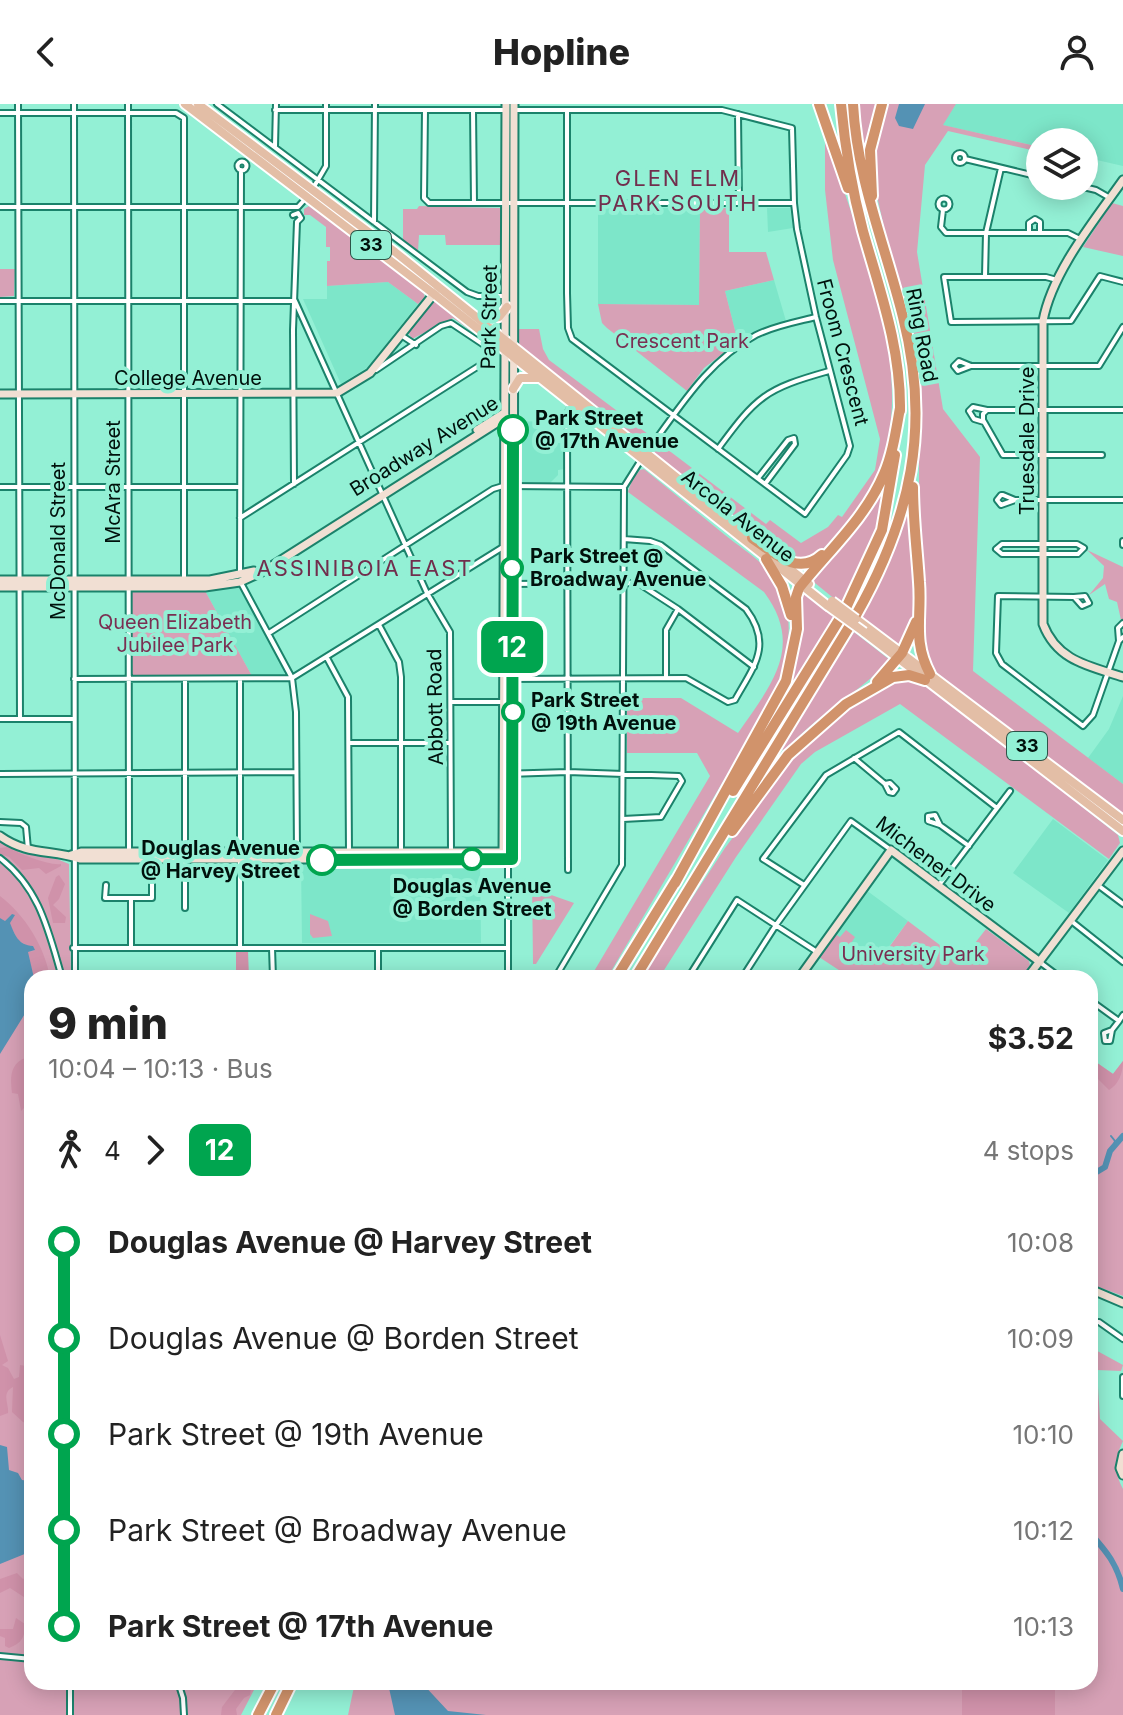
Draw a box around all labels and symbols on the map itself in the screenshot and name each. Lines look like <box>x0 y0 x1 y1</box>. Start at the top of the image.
district label: GLEN ELM PARK SOUTH <box>598 165 758 216</box>
road number: 33 <box>351 231 391 259</box>
street label: Park Street <box>476 264 502 370</box>
street label: Froom Crescent <box>812 276 874 428</box>
street label: Ring Road <box>901 286 943 384</box>
park label: Crescent Park <box>615 329 749 353</box>
street label: College Avenue <box>114 366 262 390</box>
street label: Truesdale Drive <box>1015 367 1039 515</box>
street label: Broadway Avenue <box>345 391 503 501</box>
place label: Park Street @ 17th Avenue <box>535 406 679 453</box>
marker: Park Street @ 17th Avenue <box>498 415 528 445</box>
street label: McAra Street <box>101 420 125 544</box>
street label: McDonald Street <box>46 461 70 620</box>
street label: Arcola Avenue <box>677 465 799 567</box>
place label: Park Street @ Broadway Avenue <box>530 544 707 591</box>
district label: ASSINIBOIA EAST <box>256 555 474 581</box>
marker: Park Street @ Broadway Avenue <box>501 557 523 579</box>
park label: Queen Elizabeth Jubilee Park <box>98 610 252 657</box>
line badge: 12 <box>476 621 548 673</box>
street label: Abbott Road <box>422 648 448 766</box>
place label: Park Street @ 19th Avenue <box>531 688 677 735</box>
marker: Park Street @ 19th Avenue <box>502 701 524 723</box>
road number: 33 <box>1007 732 1047 760</box>
street label: Michener Drive <box>871 811 1001 917</box>
place label: Douglas Avenue @ Harvey Street <box>141 836 300 883</box>
marker: Douglas Avenue @ Harvey Street <box>307 845 337 875</box>
marker: Douglas Avenue @ Borden Street <box>461 848 483 870</box>
place label: Douglas Avenue @ Borden Street <box>392 874 552 921</box>
park label: University Park <box>841 942 985 966</box>

